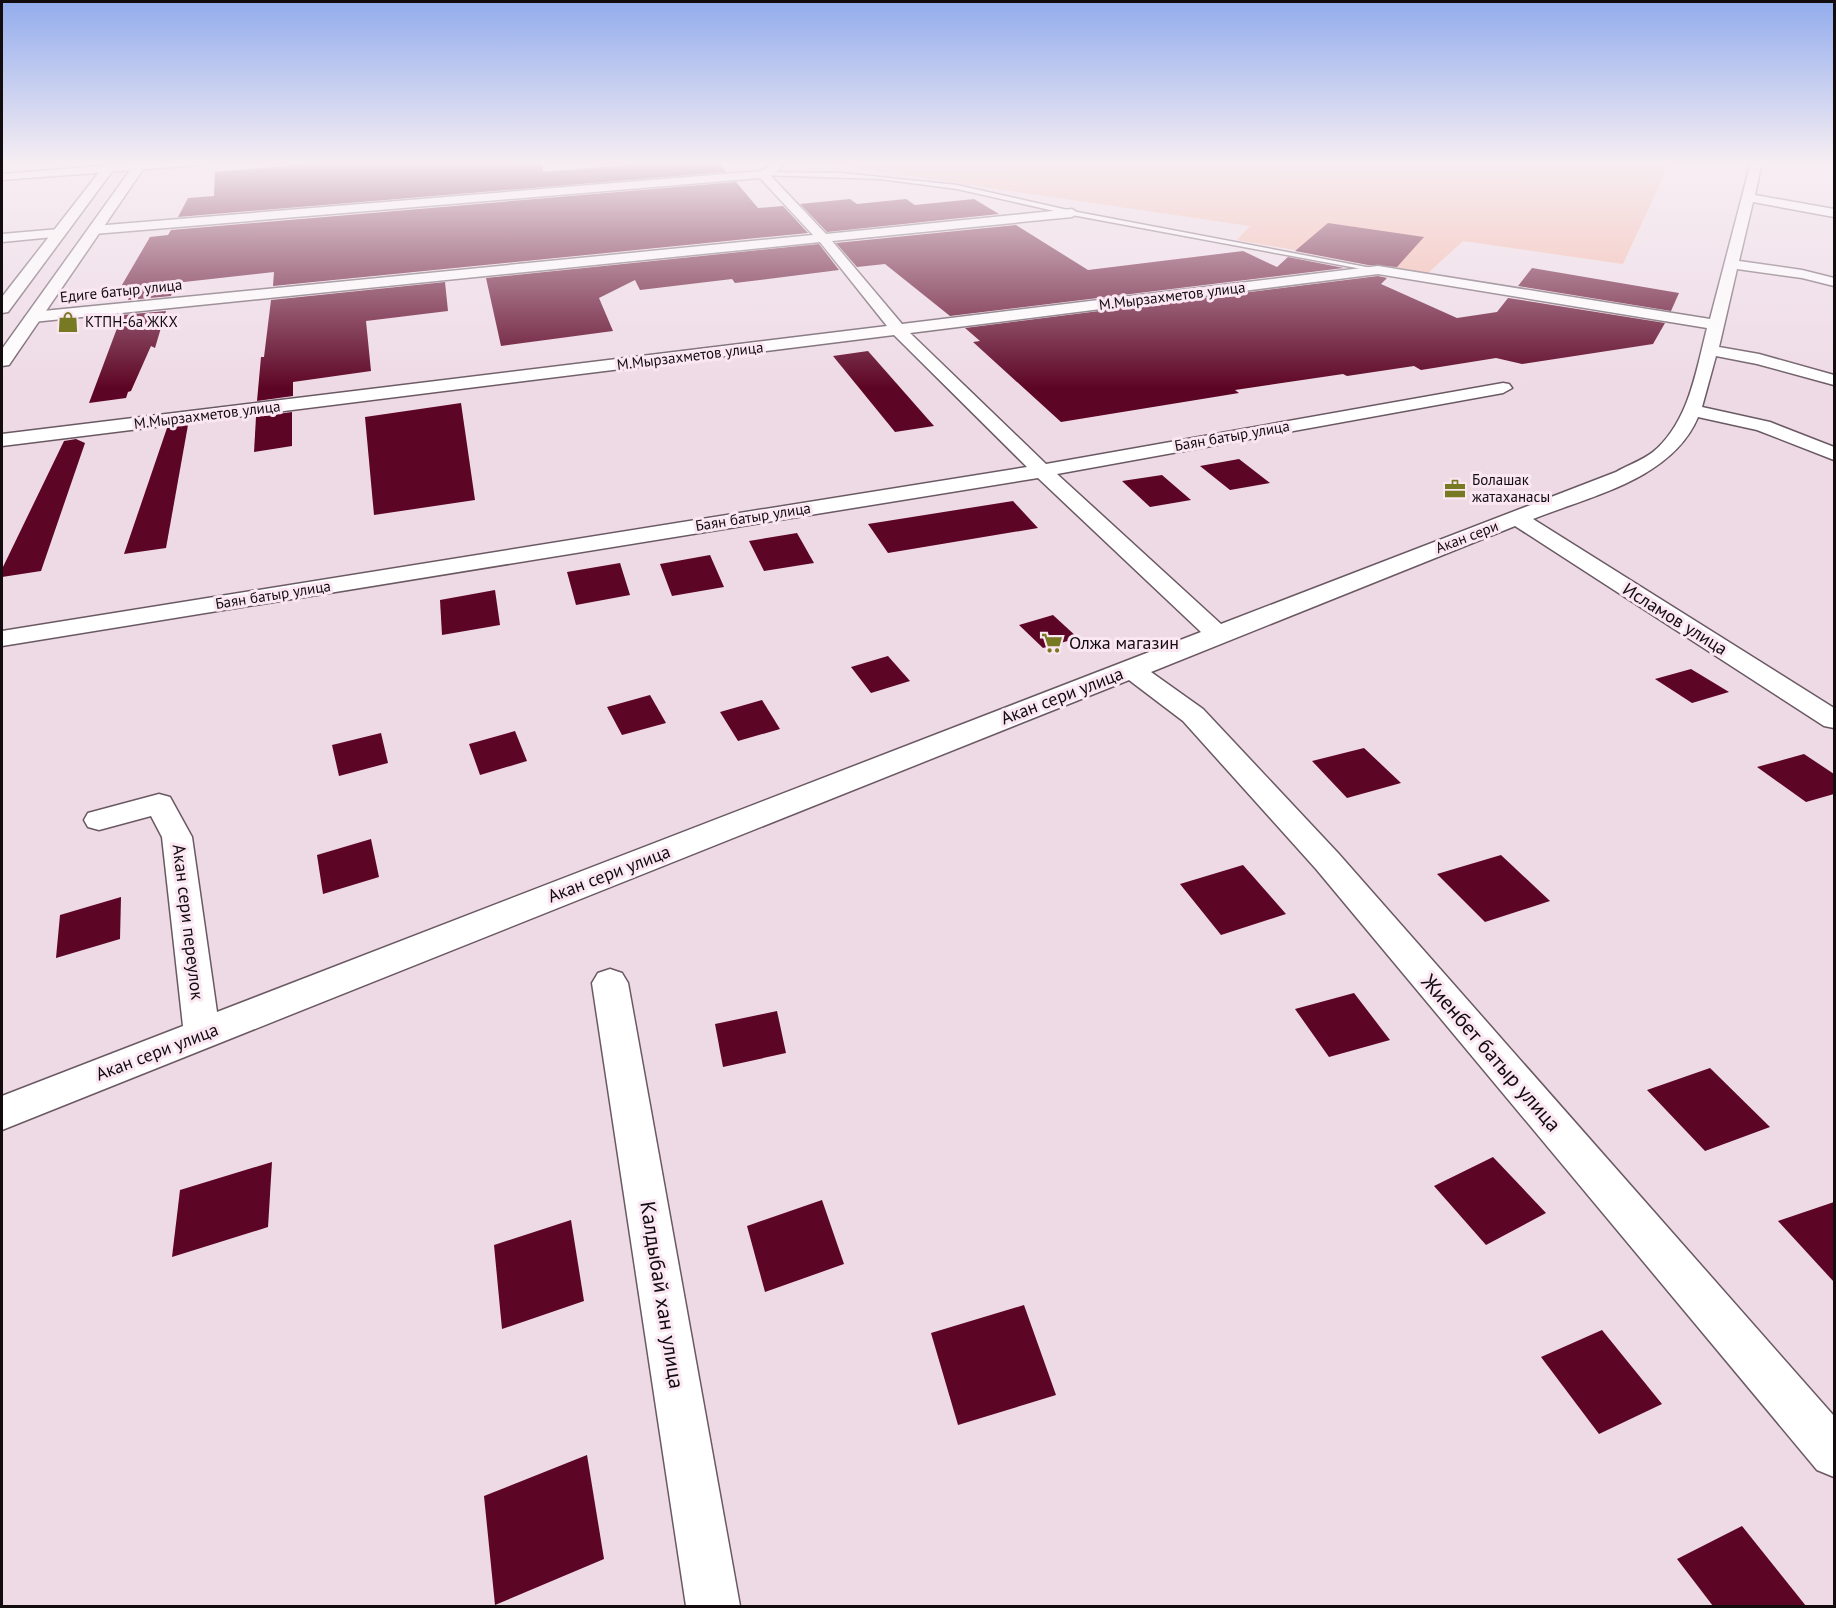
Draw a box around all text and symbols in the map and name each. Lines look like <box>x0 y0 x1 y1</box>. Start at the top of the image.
street label: Едиге батыр улица <box>59 275 183 306</box>
street label: М.Мырзахметов улица <box>1098 277 1246 314</box>
shop icon: КТПН-6а ЖКХ <box>56 310 80 334</box>
place label: КТПН-6а ЖКХ <box>85 312 178 331</box>
street label: М.Мырзахметов улица <box>616 337 764 374</box>
street label: М.Мырзахметов улица <box>133 396 281 433</box>
street label: Баян батыр улица <box>1173 416 1291 455</box>
place label: Болашак жатаханасы <box>1472 470 1550 506</box>
office icon: Болашак жатаханасы <box>1443 477 1467 501</box>
street label: Баян батыр улица <box>694 498 812 535</box>
street label: Акан сери <box>1433 516 1501 557</box>
street label: Баян батыр улица <box>214 576 332 613</box>
street label: Исламов улица <box>1619 577 1732 660</box>
supermarket icon: Олжа магазин <box>1040 631 1064 655</box>
place label: Олжа магазин <box>1069 631 1179 654</box>
street label: Акан сери улица <box>997 662 1126 729</box>
street label: Акан сери улица <box>544 840 673 907</box>
street label: Акан сери переулок <box>168 843 210 1001</box>
street label: Жиенбет батыр улица <box>1415 968 1567 1137</box>
street label: Акан сери улица <box>92 1018 221 1085</box>
street label: Калдыбай хан улица <box>634 1199 691 1391</box>

